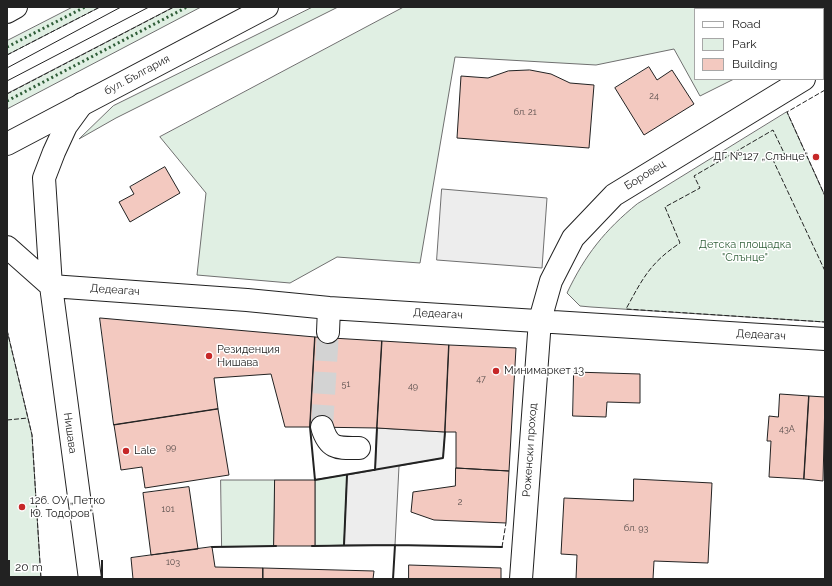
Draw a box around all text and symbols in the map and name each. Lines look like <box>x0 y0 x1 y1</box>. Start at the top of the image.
legend <box>694 8 824 80</box>
text: Road <box>732 17 761 31</box>
text: Park <box>732 37 757 51</box>
street label: бул. България <box>102 52 172 98</box>
text: Building <box>732 57 778 71</box>
house number: 24 <box>649 91 659 101</box>
house number: бл. 21 <box>513 107 537 117</box>
place label: ДГ №127 „Слънце“ <box>713 150 808 164</box>
marker: ДГ №127 „Слънце“ <box>811 152 821 162</box>
street label: Боровец <box>622 157 668 193</box>
park label: Детска площадка "Слънце" <box>699 238 791 264</box>
street label: Дедеагач <box>90 282 140 298</box>
street label: Дедеагач <box>413 306 463 322</box>
street label: Дедеагач <box>736 327 786 343</box>
place label: Резиденция Нишава <box>217 343 280 369</box>
marker: Резиденция Нишава <box>204 351 214 361</box>
place label: Минимаркет 13 <box>504 364 584 378</box>
marker: Минимаркет 13 <box>491 366 501 376</box>
house number: 47 <box>476 374 486 384</box>
house number: 51 <box>342 379 350 389</box>
house number: 49 <box>408 381 418 391</box>
street label: Роженски проход <box>520 403 540 497</box>
street label: Нишава <box>61 412 79 454</box>
house number: 43А <box>779 424 795 434</box>
house number: 99 <box>166 442 176 452</box>
place label: Lale <box>134 444 156 458</box>
marker: Lale <box>121 446 131 456</box>
place label: 126. ОУ „Петко Ю. Тодоров“ <box>30 494 105 520</box>
house number: 2 <box>458 497 462 507</box>
marker: 126. ОУ „Петко Ю. Тодоров“ <box>17 502 27 512</box>
house number: 101 <box>161 504 175 514</box>
house number: бл. 93 <box>624 523 648 533</box>
scale bar <box>10 552 105 578</box>
house number: 103 <box>166 557 180 567</box>
text: 20 m <box>15 560 43 574</box>

